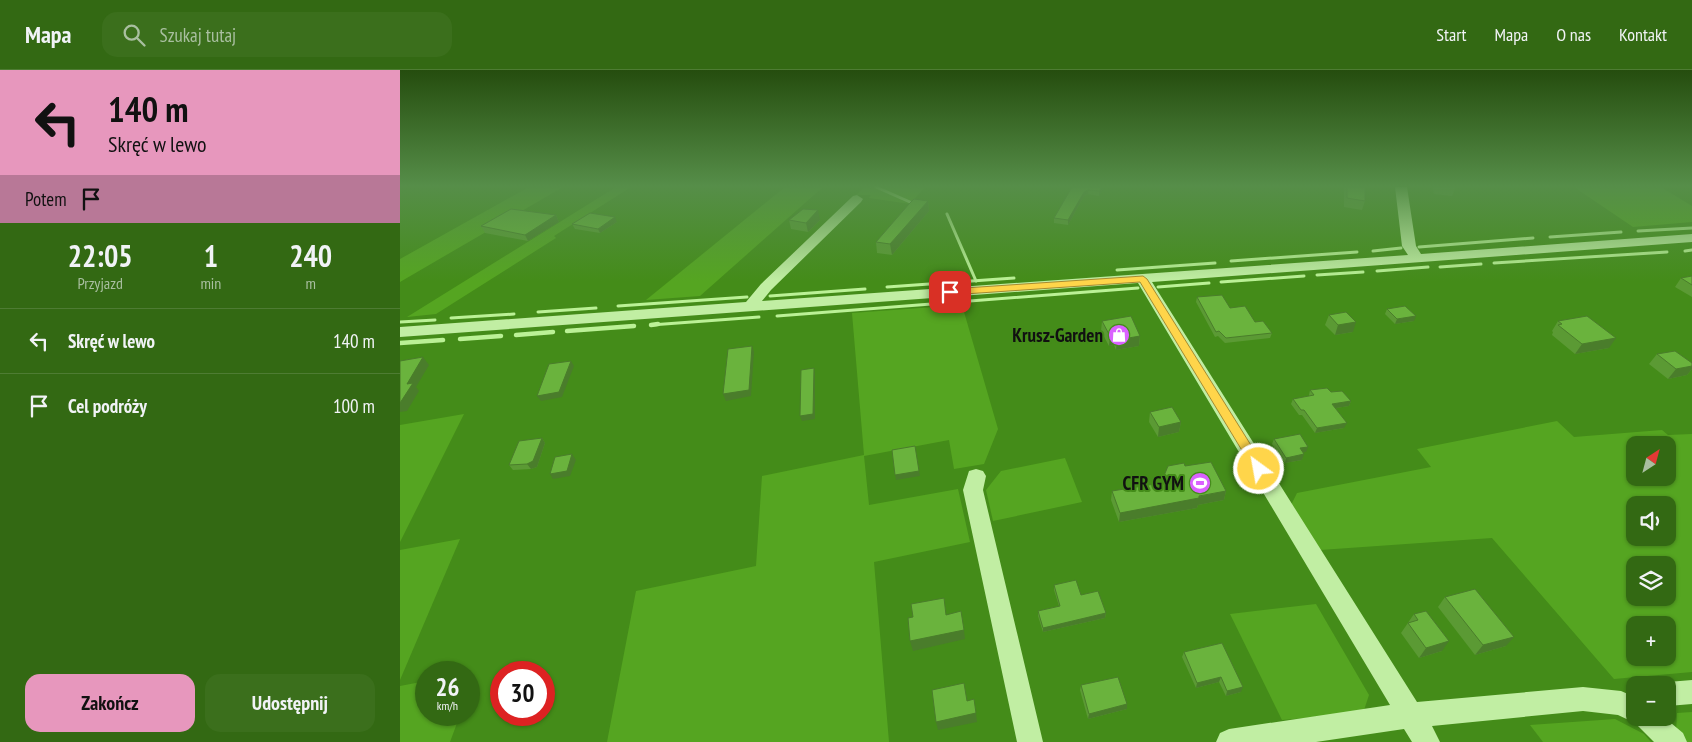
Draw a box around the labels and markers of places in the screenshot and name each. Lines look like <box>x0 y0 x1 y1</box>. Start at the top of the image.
pin <box>929 271 971 313</box>
place label: Krusz-Garden <box>1012 323 1103 347</box>
shop icon: Krusz-Garden <box>1107 323 1131 347</box>
place label: CFR GYM <box>1123 471 1184 495</box>
sports icon: CFR GYM <box>1188 471 1212 495</box>

